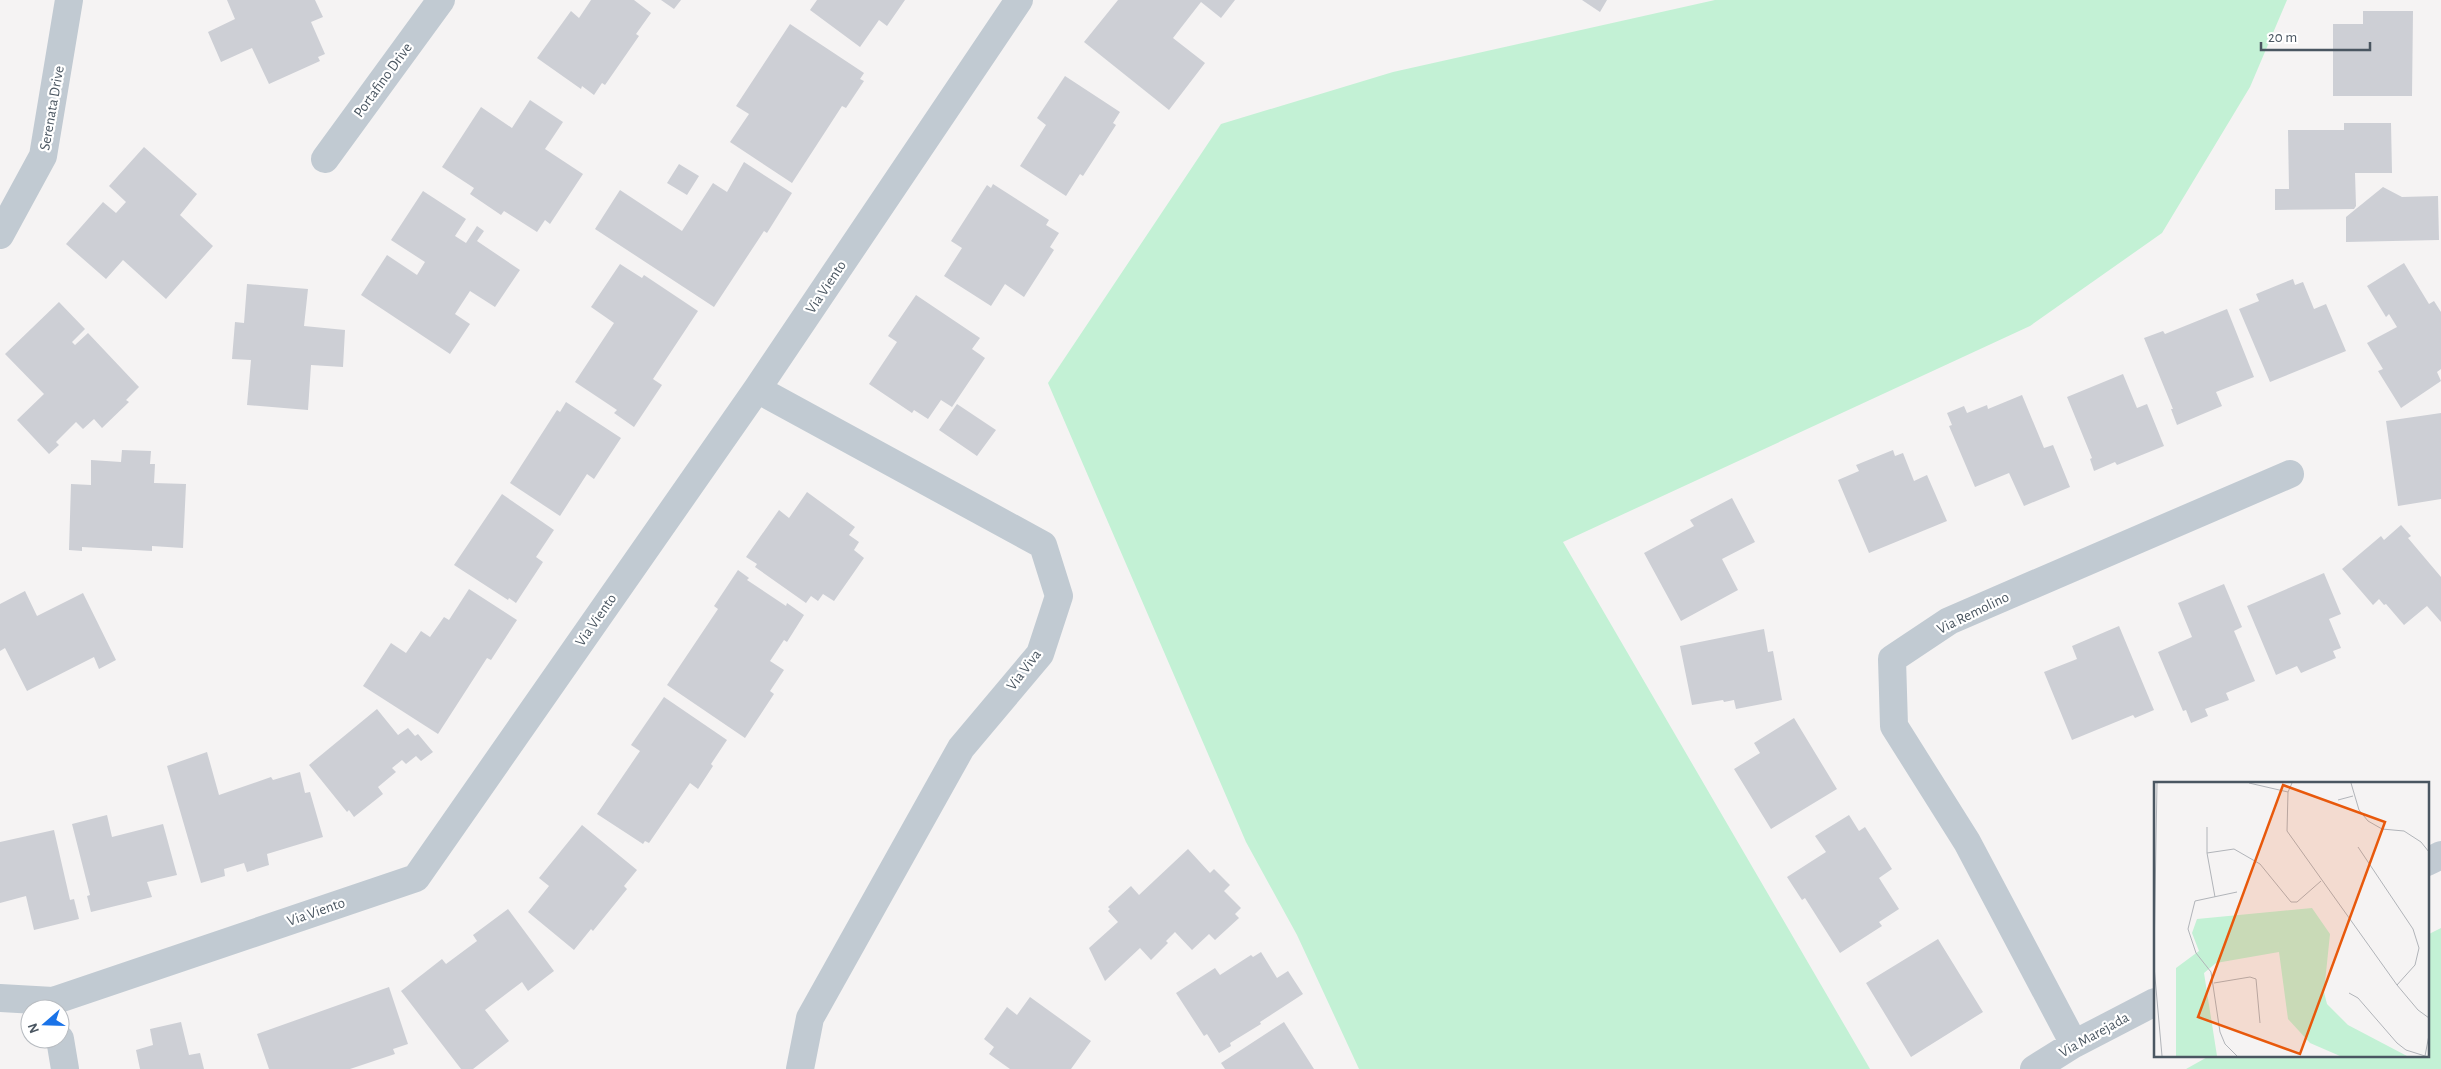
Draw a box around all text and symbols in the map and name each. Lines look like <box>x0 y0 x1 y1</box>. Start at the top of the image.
scale bar <box>2261 20 2370 52</box>
text: 20 m <box>2268 30 2297 45</box>
street label: Portafino Drive <box>351 40 415 120</box>
street label: Serenata Drive <box>37 65 67 151</box>
street label: Via Viento <box>803 258 849 316</box>
street label: Via Remolino <box>1935 589 2011 637</box>
street label: Via Viento <box>573 591 619 649</box>
street label: Via Viva <box>1004 647 1044 693</box>
inset map <box>2154 782 2428 1056</box>
street label: Via Viento <box>285 895 347 929</box>
north arrow <box>20 999 70 1049</box>
street label: Via Marejada <box>2057 1010 2131 1060</box>
text: N <box>25 1021 42 1035</box>

